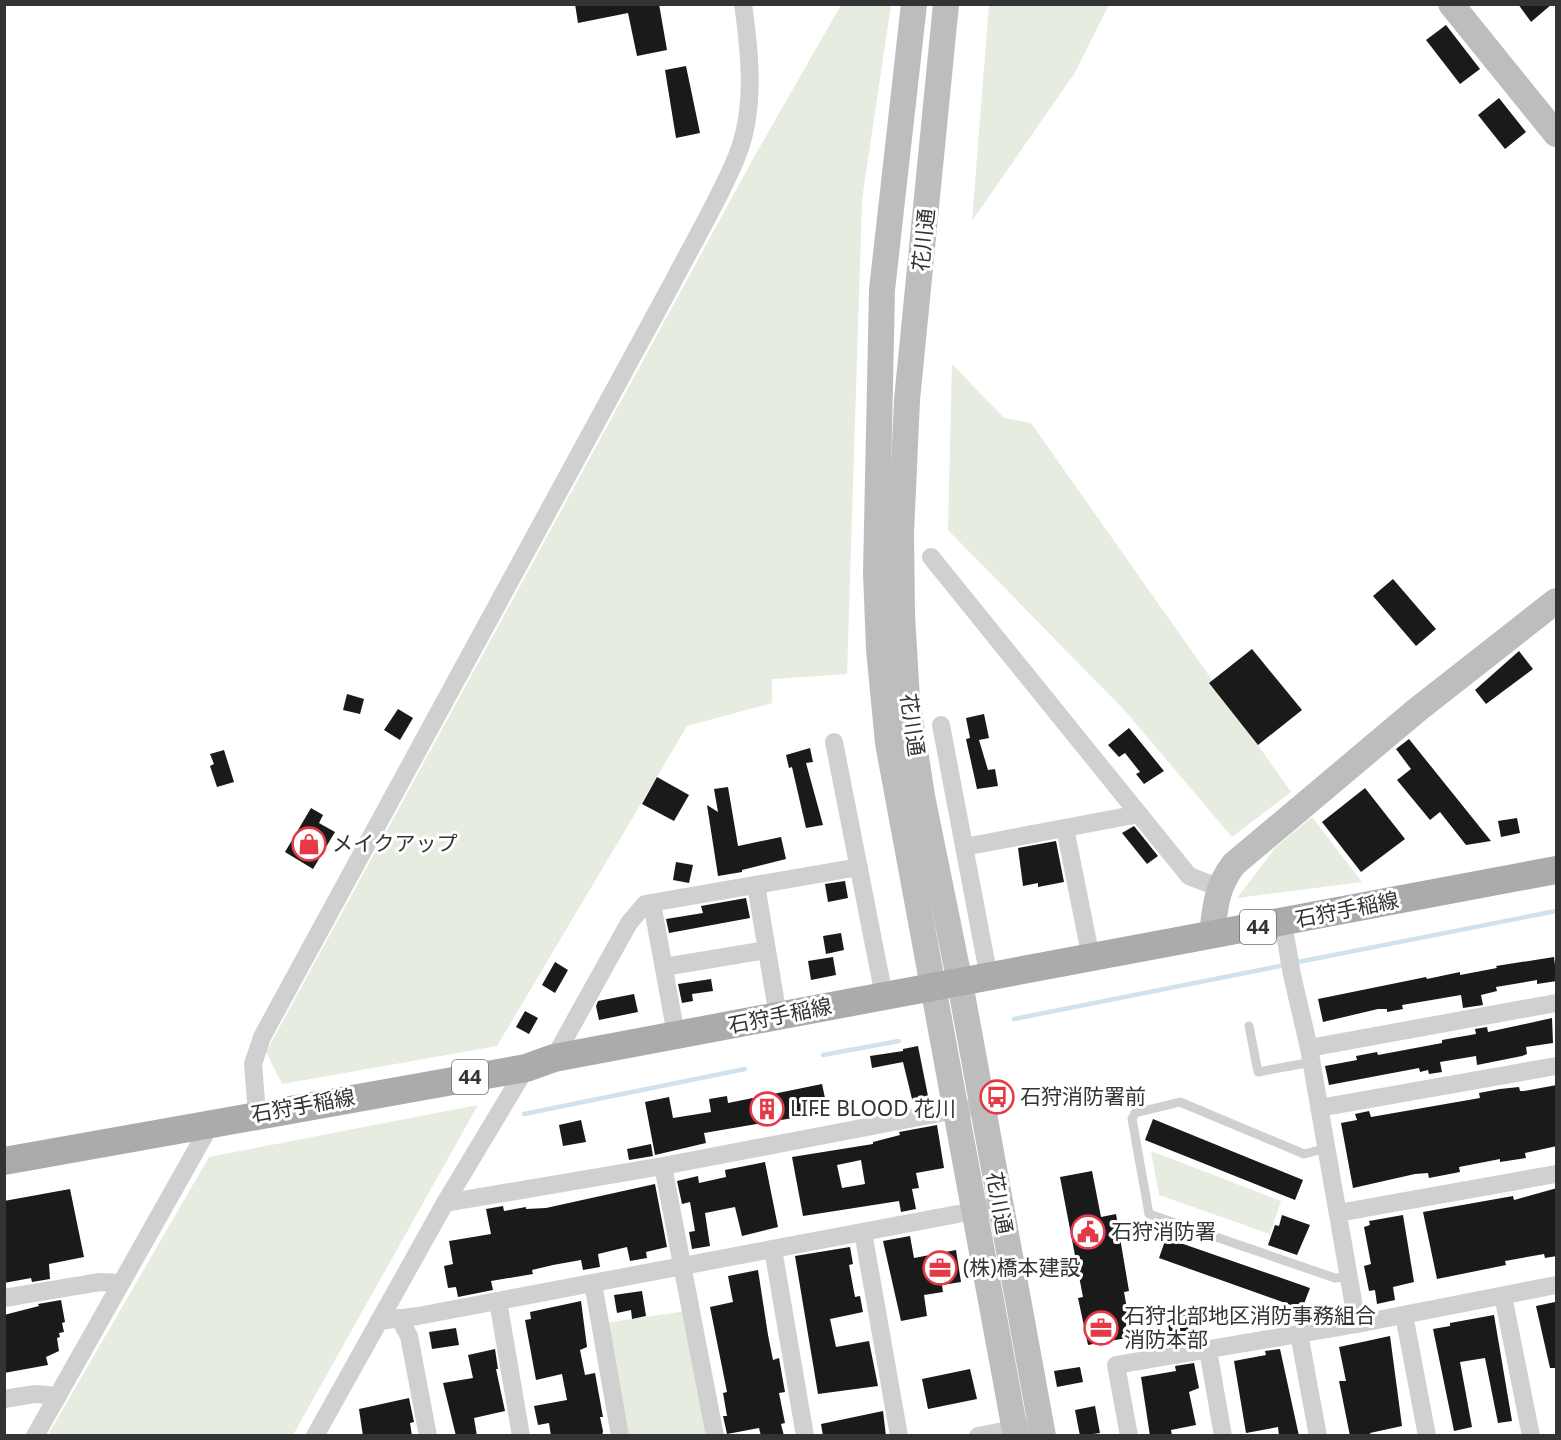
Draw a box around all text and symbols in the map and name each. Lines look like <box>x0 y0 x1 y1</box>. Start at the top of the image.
street label: 花川通 <box>906 207 940 273</box>
street label: 花川通 <box>895 692 931 758</box>
shop icon: メイクアップ <box>291 826 327 862</box>
place label: メイクアップ <box>332 829 458 857</box>
street label: 石狩手稲線 <box>1293 885 1401 933</box>
road number: 44 <box>1240 910 1276 944</box>
street label: 石狩手稲線 <box>726 991 834 1039</box>
road number: 44 <box>452 1060 488 1094</box>
bus stop icon: 石狩消防署前 <box>979 1079 1015 1115</box>
street label: 石狩手稲線 <box>249 1082 357 1128</box>
place label: 石狩消防署前 <box>1020 1082 1146 1110</box>
building icon: LIFE BLOOD 花川 <box>749 1091 785 1127</box>
place label: LIFE BLOOD 花川 <box>790 1094 956 1122</box>
street label: 花川通 <box>981 1169 1019 1236</box>
public building icon: 石狩消防署 <box>1070 1214 1106 1250</box>
place label: 石狩消防署 <box>1111 1217 1216 1245</box>
office icon: (株)橋本建設 <box>922 1250 958 1286</box>
place label: (株)橋本建設 <box>963 1253 1081 1281</box>
place label: 石狩北部地区消防事務組合 消防本部 <box>1124 1301 1376 1353</box>
office icon: 石狩北部地区消防事務組合 消防本部 <box>1083 1310 1119 1346</box>

